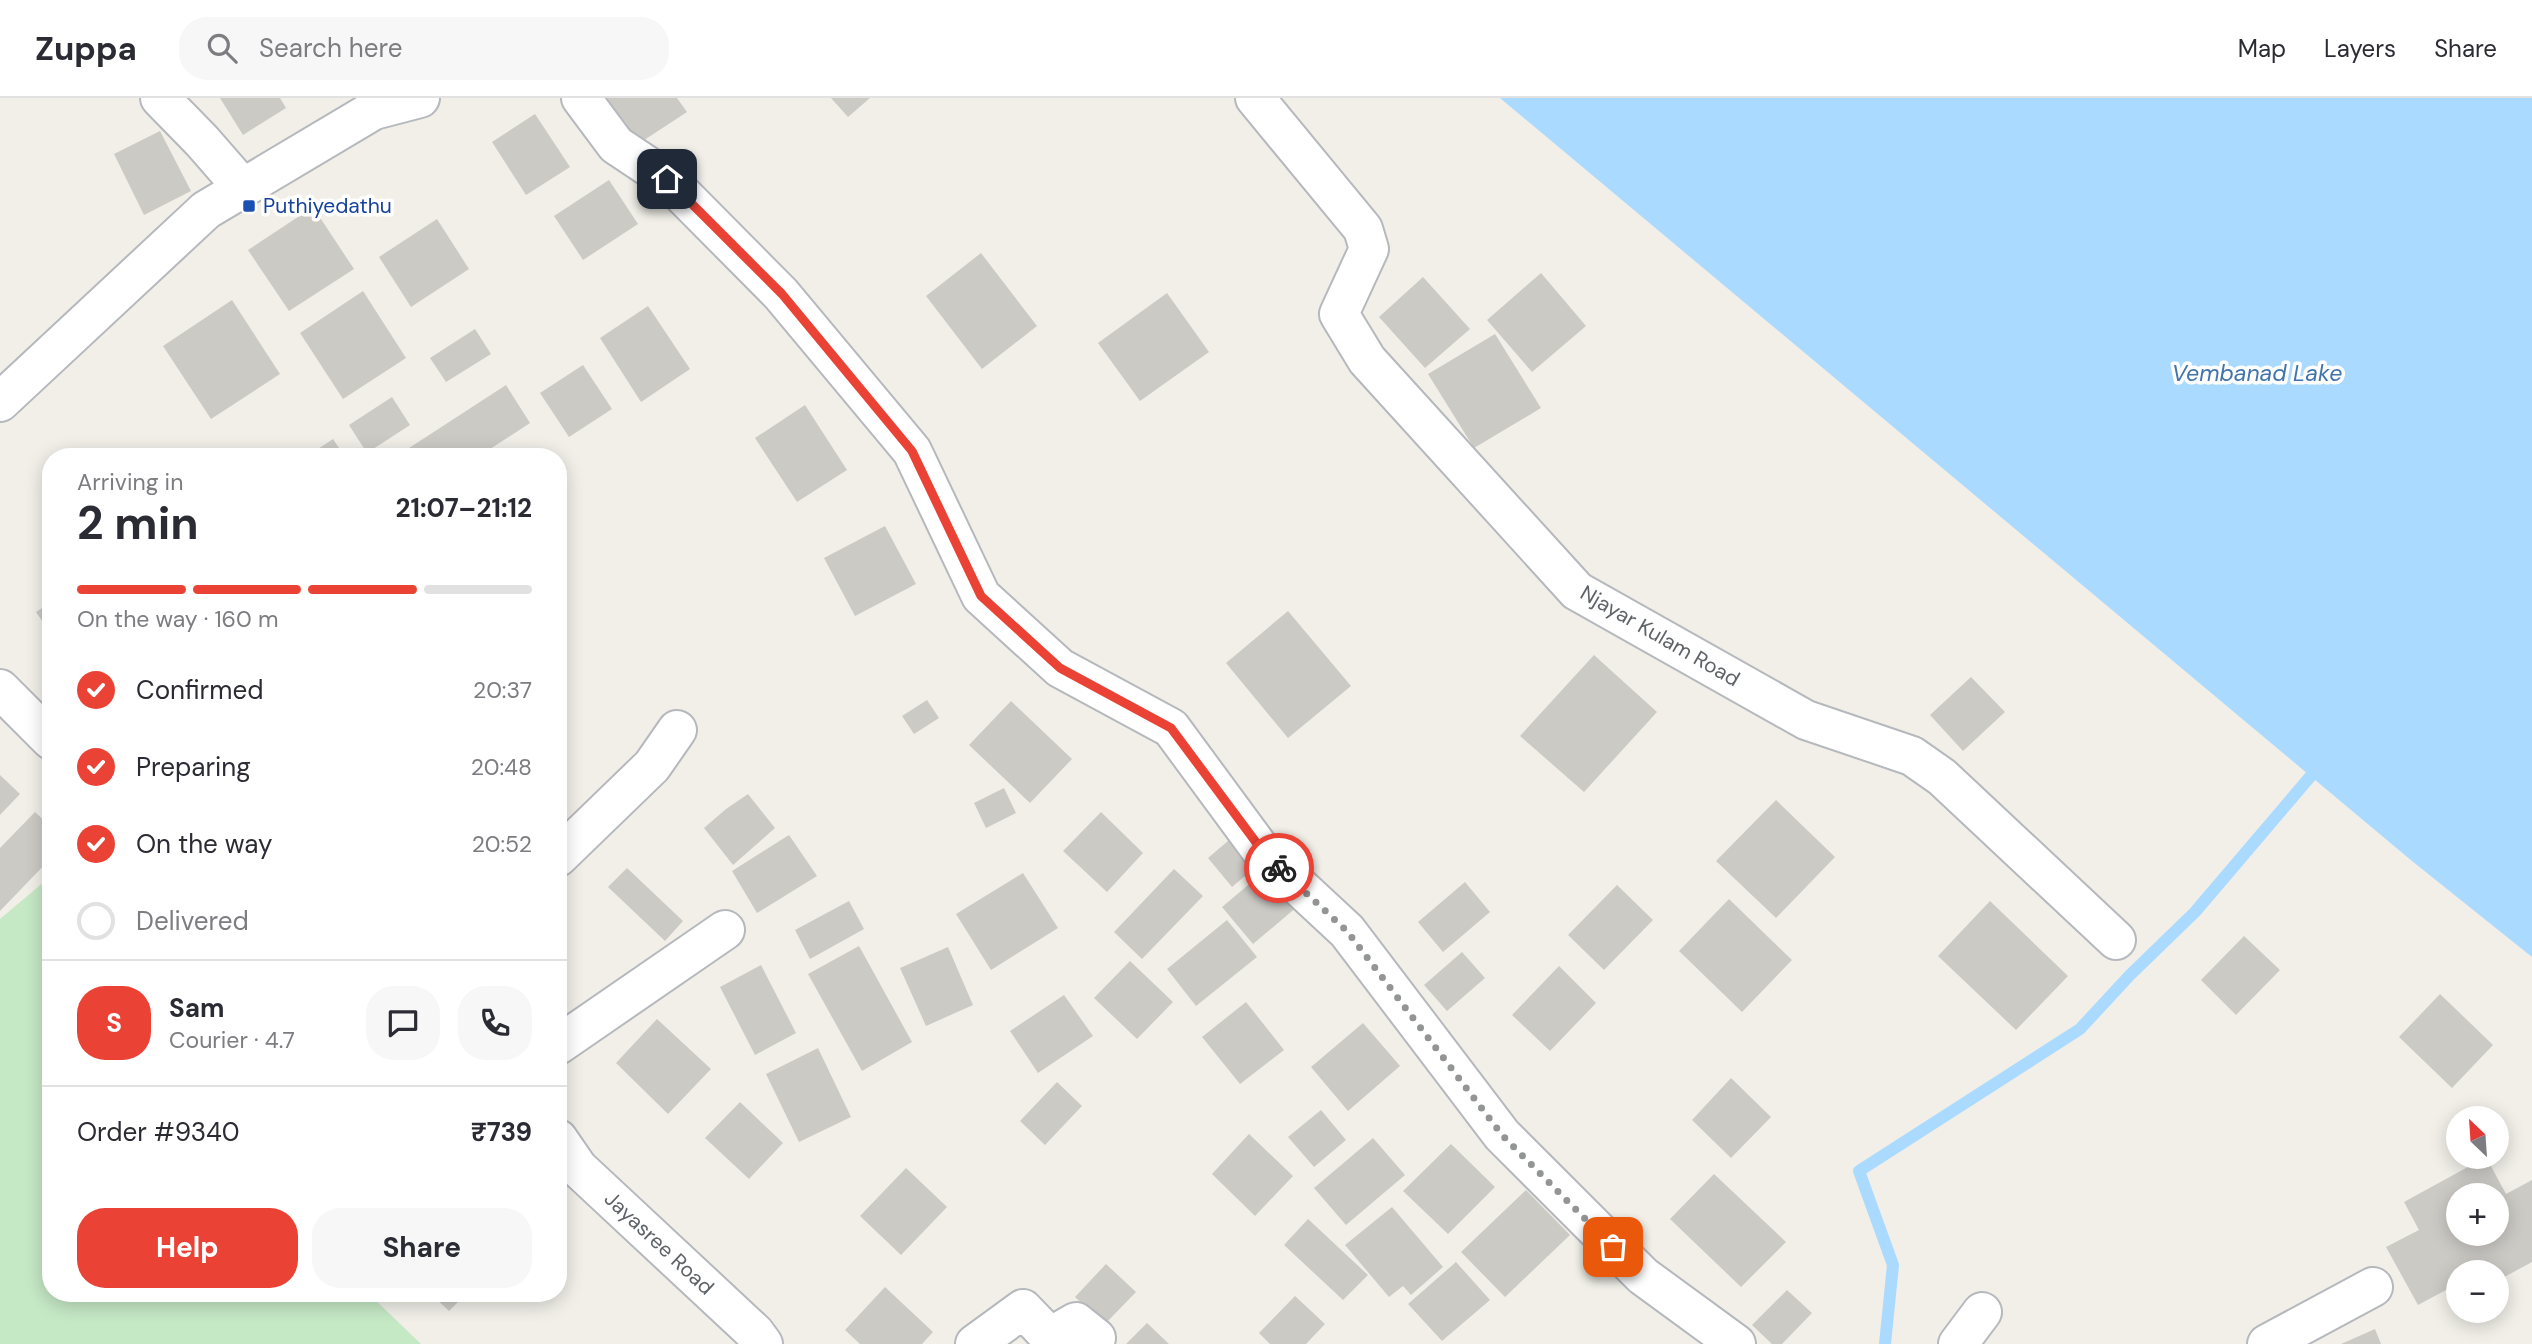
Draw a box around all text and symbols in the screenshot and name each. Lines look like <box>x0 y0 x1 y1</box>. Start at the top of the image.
search box <box>179 17 669 80</box>
text: Zuppa <box>35 27 137 70</box>
icon: search <box>203 29 241 67</box>
text: Search here <box>259 31 402 65</box>
text: Map <box>2238 33 2286 64</box>
text: Layers <box>2324 33 2396 64</box>
text: Share <box>2434 33 2497 64</box>
pin <box>637 149 697 209</box>
icon: home <box>648 160 686 198</box>
place label: Puthiyedathu <box>263 192 392 220</box>
marker: Puthiyedathu <box>241 198 257 214</box>
water label: Vembanad Lake <box>2172 358 2342 388</box>
text: Arriving in <box>77 467 183 497</box>
text: 21:07–21:12 <box>396 491 532 525</box>
text: 2 min <box>77 493 199 553</box>
street label: Njayar Kulam Road <box>1575 579 1745 693</box>
text: On the way · 160 m <box>77 604 278 634</box>
icon: check <box>77 671 115 709</box>
text: Confirmed <box>136 673 263 707</box>
text: 20:37 <box>473 675 532 705</box>
icon: check <box>77 748 115 786</box>
text: Preparing <box>136 750 251 784</box>
text: 20:48 <box>471 752 532 782</box>
icon: check <box>77 825 115 863</box>
text: On the way <box>136 827 272 861</box>
text: 20:52 <box>472 829 532 859</box>
courier <box>1244 833 1314 903</box>
icon: bike <box>1260 849 1298 887</box>
text: Delivered <box>136 904 249 938</box>
button: chat <box>366 986 440 1060</box>
button: phone <box>458 986 532 1060</box>
text: Sam <box>169 991 224 1025</box>
text: S <box>106 1006 122 1040</box>
text: Courier · 4.7 <box>169 1025 295 1055</box>
north arrow <box>2446 1106 2510 1169</box>
map controls <box>2446 1106 2509 1323</box>
text: Order #9340 <box>77 1115 240 1149</box>
text: ₹739 <box>471 1115 532 1149</box>
button: + <box>2446 1183 2509 1246</box>
street label: Jayasree Road <box>598 1185 720 1301</box>
button: Help <box>77 1208 298 1288</box>
button: Share <box>312 1208 532 1288</box>
pin <box>1583 1217 1643 1277</box>
icon: bag <box>1594 1228 1632 1266</box>
button: − <box>2446 1260 2509 1323</box>

